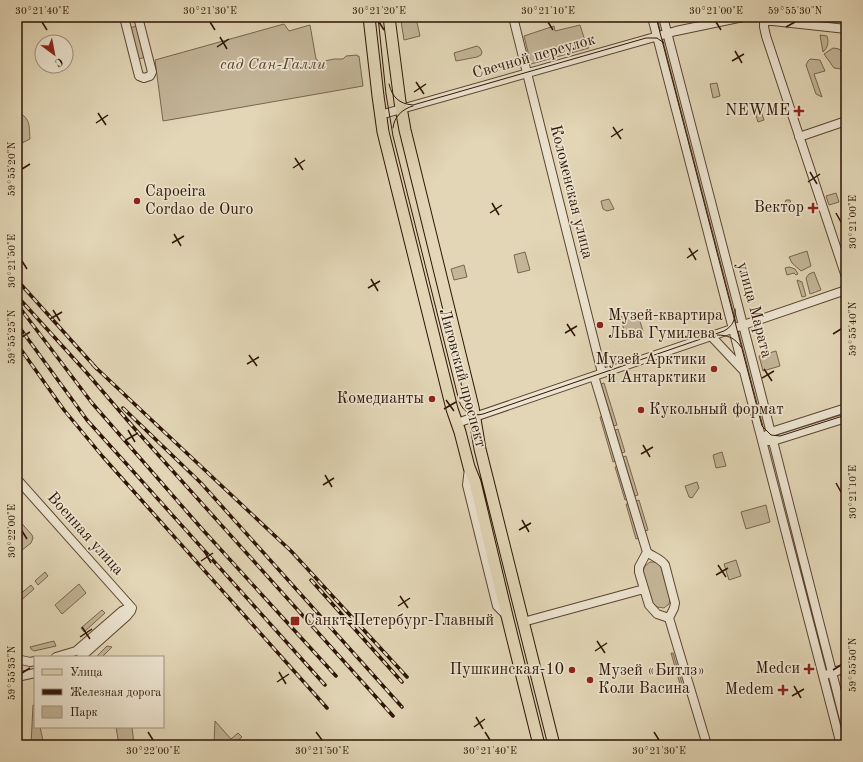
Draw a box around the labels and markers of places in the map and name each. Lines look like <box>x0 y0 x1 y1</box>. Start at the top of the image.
place label: NEWME <box>725 103 790 119</box>
marker: NEWME <box>793 105 805 117</box>
place label: Capoeira Cordao de Ouro <box>145 184 253 218</box>
marker: Capoeira Cordao de Ouro <box>132 196 142 206</box>
place label: Вектор <box>754 200 804 216</box>
marker: Вектор <box>807 202 819 214</box>
place label: Музей-квартира Льва Гумилева <box>608 308 723 342</box>
marker: Музей-квартира Льва Гумилева <box>595 320 605 330</box>
place label: Музей Арктики и Антарктики <box>595 352 706 386</box>
marker: Музей Арктики и Антарктики <box>709 364 719 374</box>
place label: Комедианты <box>337 391 424 407</box>
marker: Комедианты <box>427 394 437 404</box>
place label: Кукольный формат <box>649 402 784 418</box>
marker: Кукольный формат <box>636 405 646 415</box>
place label: Санкт-Петербург-Главный <box>304 613 494 629</box>
marker: Санкт-Петербург-Главный <box>289 615 301 627</box>
place label: Medси <box>755 661 800 677</box>
place label: Пушкинская-10 <box>450 662 564 678</box>
place label: Музей «Битлз» Коли Васина <box>598 663 705 697</box>
marker: Medси <box>803 663 815 675</box>
marker: Пушкинская-10 <box>567 665 577 675</box>
marker: Музей «Битлз» Коли Васина <box>585 675 595 685</box>
place label: Medem <box>725 682 774 698</box>
marker: Medem <box>777 684 789 696</box>

